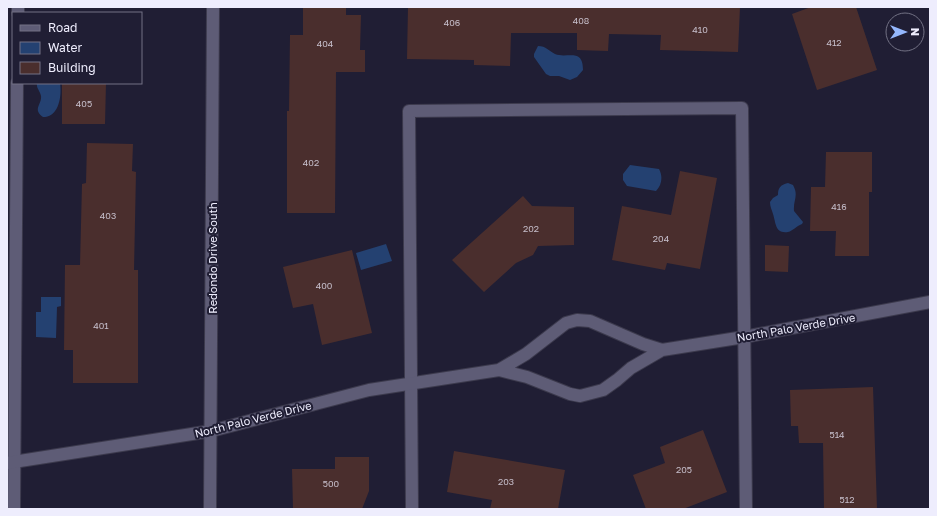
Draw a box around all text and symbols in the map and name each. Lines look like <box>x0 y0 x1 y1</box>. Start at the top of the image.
legend <box>12 12 142 84</box>
north arrow <box>885 12 925 52</box>
house number: 408 <box>573 15 589 26</box>
house number: 406 <box>444 17 460 28</box>
text: Road <box>48 20 77 35</box>
house number: 410 <box>692 24 708 35</box>
text: N <box>909 28 922 36</box>
house number: 412 <box>826 37 842 48</box>
house number: 404 <box>317 38 334 49</box>
text: Water <box>48 40 82 55</box>
text: Building <box>48 60 96 75</box>
house number: 405 <box>76 98 92 109</box>
house number: 402 <box>303 157 319 168</box>
house number: 416 <box>831 201 847 212</box>
street label: Redondo Drive South <box>206 202 219 314</box>
house number: 403 <box>100 210 116 221</box>
house number: 202 <box>523 223 539 234</box>
house number: 204 <box>653 233 670 244</box>
house number: 400 <box>316 280 333 291</box>
street label: North Palo Verde Drive <box>736 310 856 344</box>
house number: 401 <box>93 320 109 331</box>
street label: North Palo Verde Drive <box>193 398 313 440</box>
house number: 514 <box>829 429 845 440</box>
house number: 205 <box>676 464 692 475</box>
house number: 203 <box>498 476 514 487</box>
house number: 500 <box>323 478 340 489</box>
house number: 512 <box>840 494 854 505</box>

